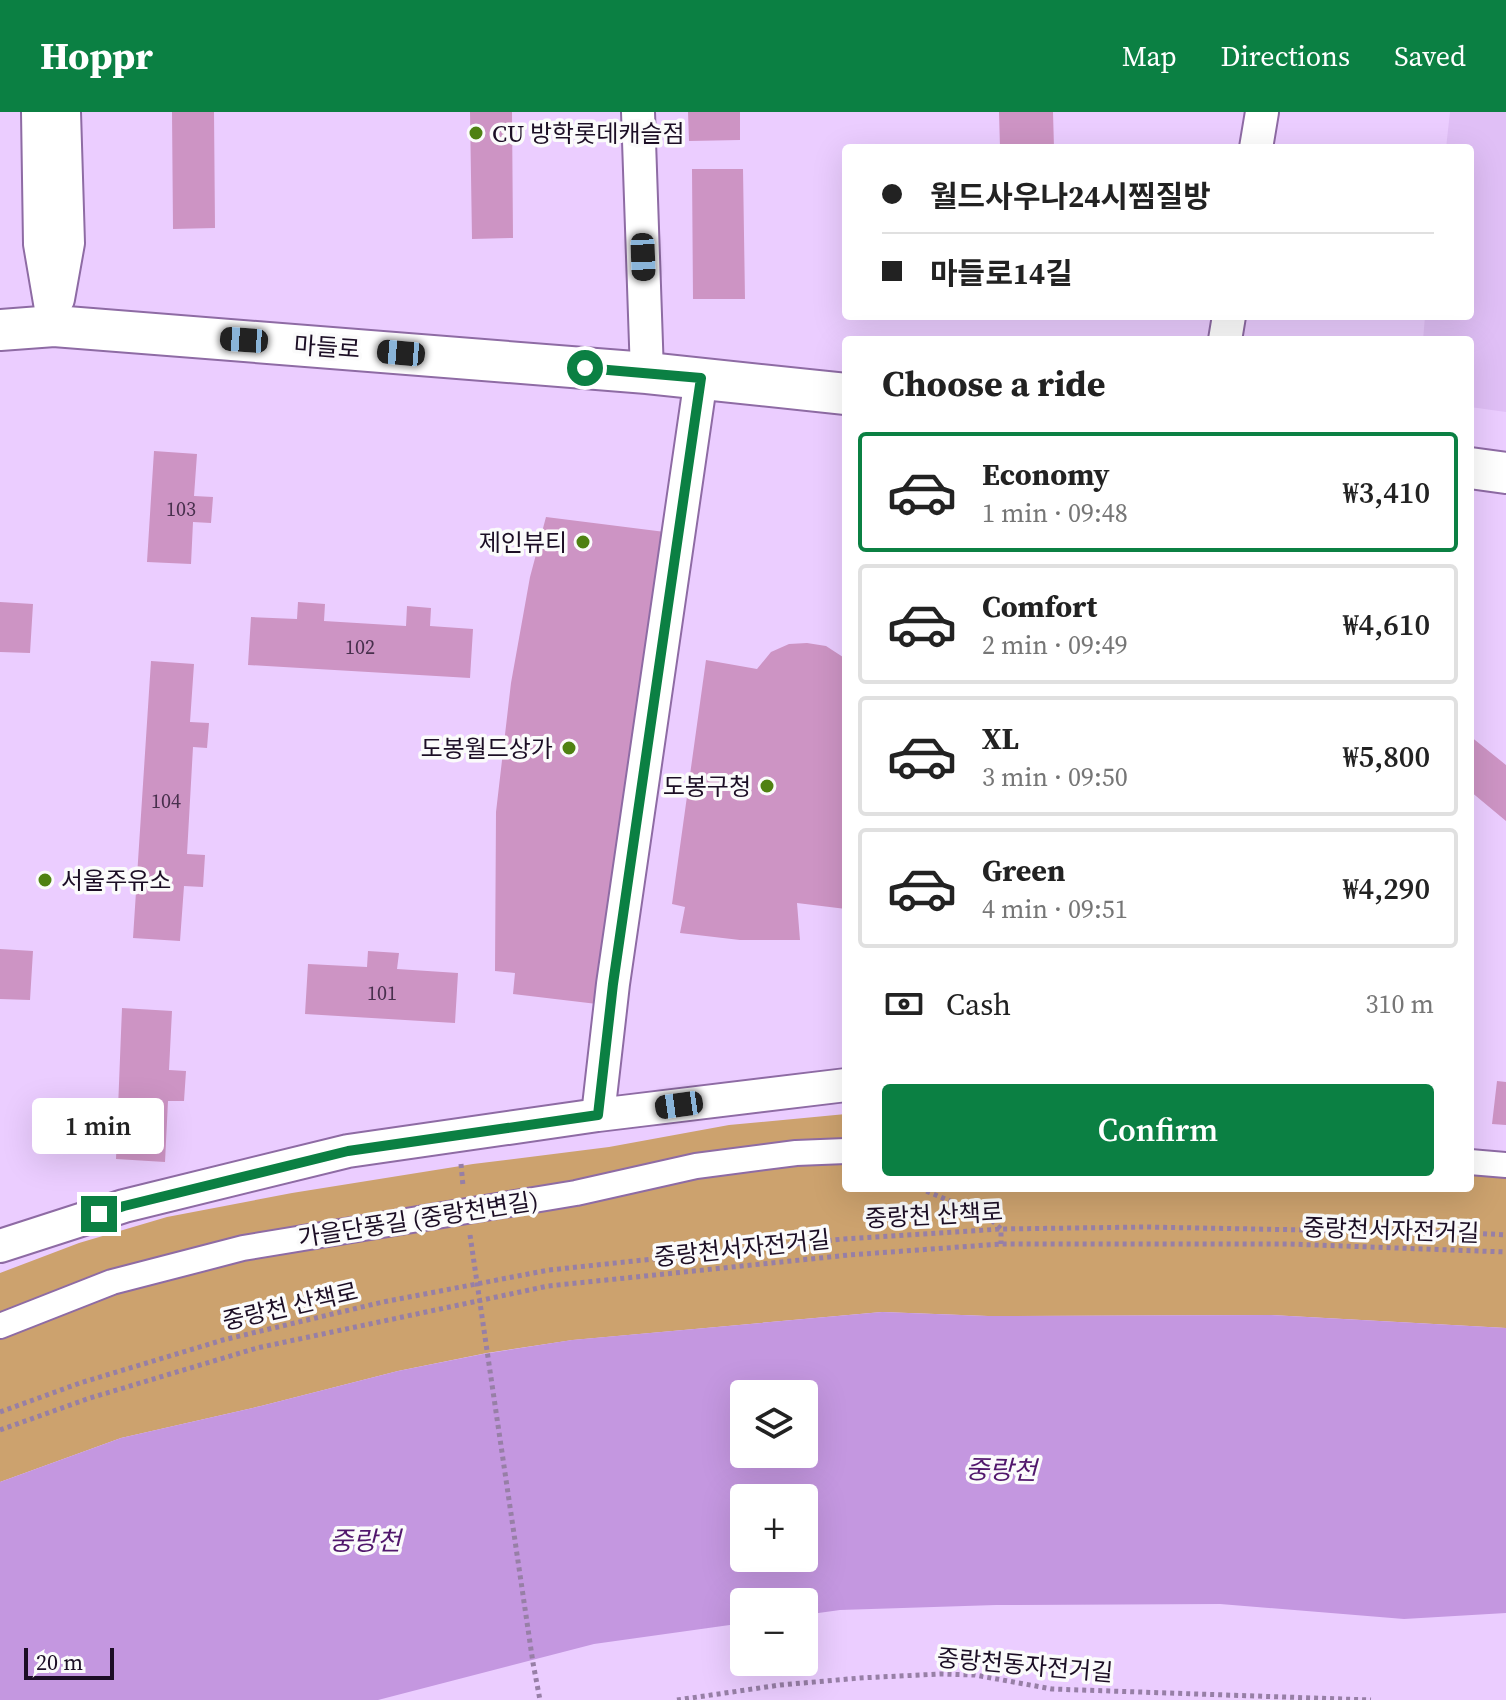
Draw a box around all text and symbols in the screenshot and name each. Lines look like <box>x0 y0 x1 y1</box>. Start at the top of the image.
text: Hoppr <box>40 30 153 82</box>
text: Map <box>1122 37 1177 75</box>
text: Directions <box>1221 37 1350 75</box>
text: Saved <box>1394 37 1466 75</box>
place label: CU 방학롯데캐슬점 <box>492 117 685 150</box>
marker: CU 방학롯데캐슬점 <box>467 124 485 142</box>
text: 월드사우나24시찜질방 <box>930 176 1211 217</box>
car <box>630 233 656 281</box>
text: 마들로14길 <box>930 253 1073 294</box>
car <box>219 326 269 354</box>
street label: 마들로 <box>293 328 361 366</box>
car <box>376 339 426 367</box>
route start <box>567 350 603 386</box>
text: Choose a ride <box>882 359 1105 408</box>
text: Economy <box>982 454 1110 495</box>
icon: car <box>886 456 958 528</box>
text: ₩3,410 <box>1343 472 1430 513</box>
house number: 103 <box>166 495 196 523</box>
text: 1 min · 09:48 <box>982 495 1128 531</box>
place label: 제인뷰티 <box>479 526 567 559</box>
marker: 제인뷰티 <box>574 533 592 551</box>
text: Comfort <box>982 586 1097 627</box>
icon: car <box>886 588 958 660</box>
text: ₩4,610 <box>1343 604 1430 645</box>
text: 2 min · 09:49 <box>982 627 1128 663</box>
house number: 102 <box>345 633 375 661</box>
text: XL <box>982 718 1019 759</box>
icon: car <box>886 720 958 792</box>
place label: 도봉월드상가 <box>421 732 553 765</box>
text: ₩5,800 <box>1343 736 1430 777</box>
marker: 도봉월드상가 <box>560 739 578 757</box>
text: 3 min · 09:50 <box>982 759 1128 795</box>
place label: 도봉구청 <box>663 770 751 803</box>
marker: 도봉구청 <box>758 777 776 795</box>
house number: 104 <box>151 787 181 815</box>
text: Green <box>982 850 1065 891</box>
icon: car <box>886 852 958 924</box>
place label: 서울주유소 <box>61 864 171 897</box>
text: ₩4,290 <box>1343 868 1430 909</box>
marker: 서울주유소 <box>36 871 54 889</box>
text: 4 min · 09:51 <box>982 891 1128 927</box>
house number: 101 <box>367 979 397 1007</box>
icon: cash <box>882 982 926 1026</box>
text: Cash <box>946 984 1011 1025</box>
text: 310 m <box>1366 986 1434 1022</box>
button: Confirm <box>882 1084 1434 1176</box>
car <box>654 1090 704 1120</box>
callout: 1 min <box>33 1098 165 1154</box>
text: 1 min <box>65 1108 131 1144</box>
street label: 가을단풍길 (중랑천변길) <box>296 1184 540 1254</box>
street label: 중랑천 산책로 <box>864 1195 1004 1235</box>
route end <box>81 1196 117 1232</box>
street label: 중랑천서자전거길 <box>1302 1210 1480 1250</box>
street label: 중랑천서자전거길 <box>652 1222 832 1274</box>
street label: 중랑천 산책로 <box>219 1274 361 1338</box>
map controls <box>730 1380 818 1676</box>
button: layers <box>730 1380 818 1468</box>
water label: 중랑천 <box>965 1451 1040 1489</box>
button: + <box>730 1484 818 1572</box>
water label: 중랑천 <box>329 1523 404 1559</box>
button: − <box>730 1588 818 1676</box>
street label: 중랑천동자전거길 <box>936 1641 1114 1689</box>
scale bar <box>24 1644 114 1680</box>
text: 20 m <box>36 1647 83 1677</box>

